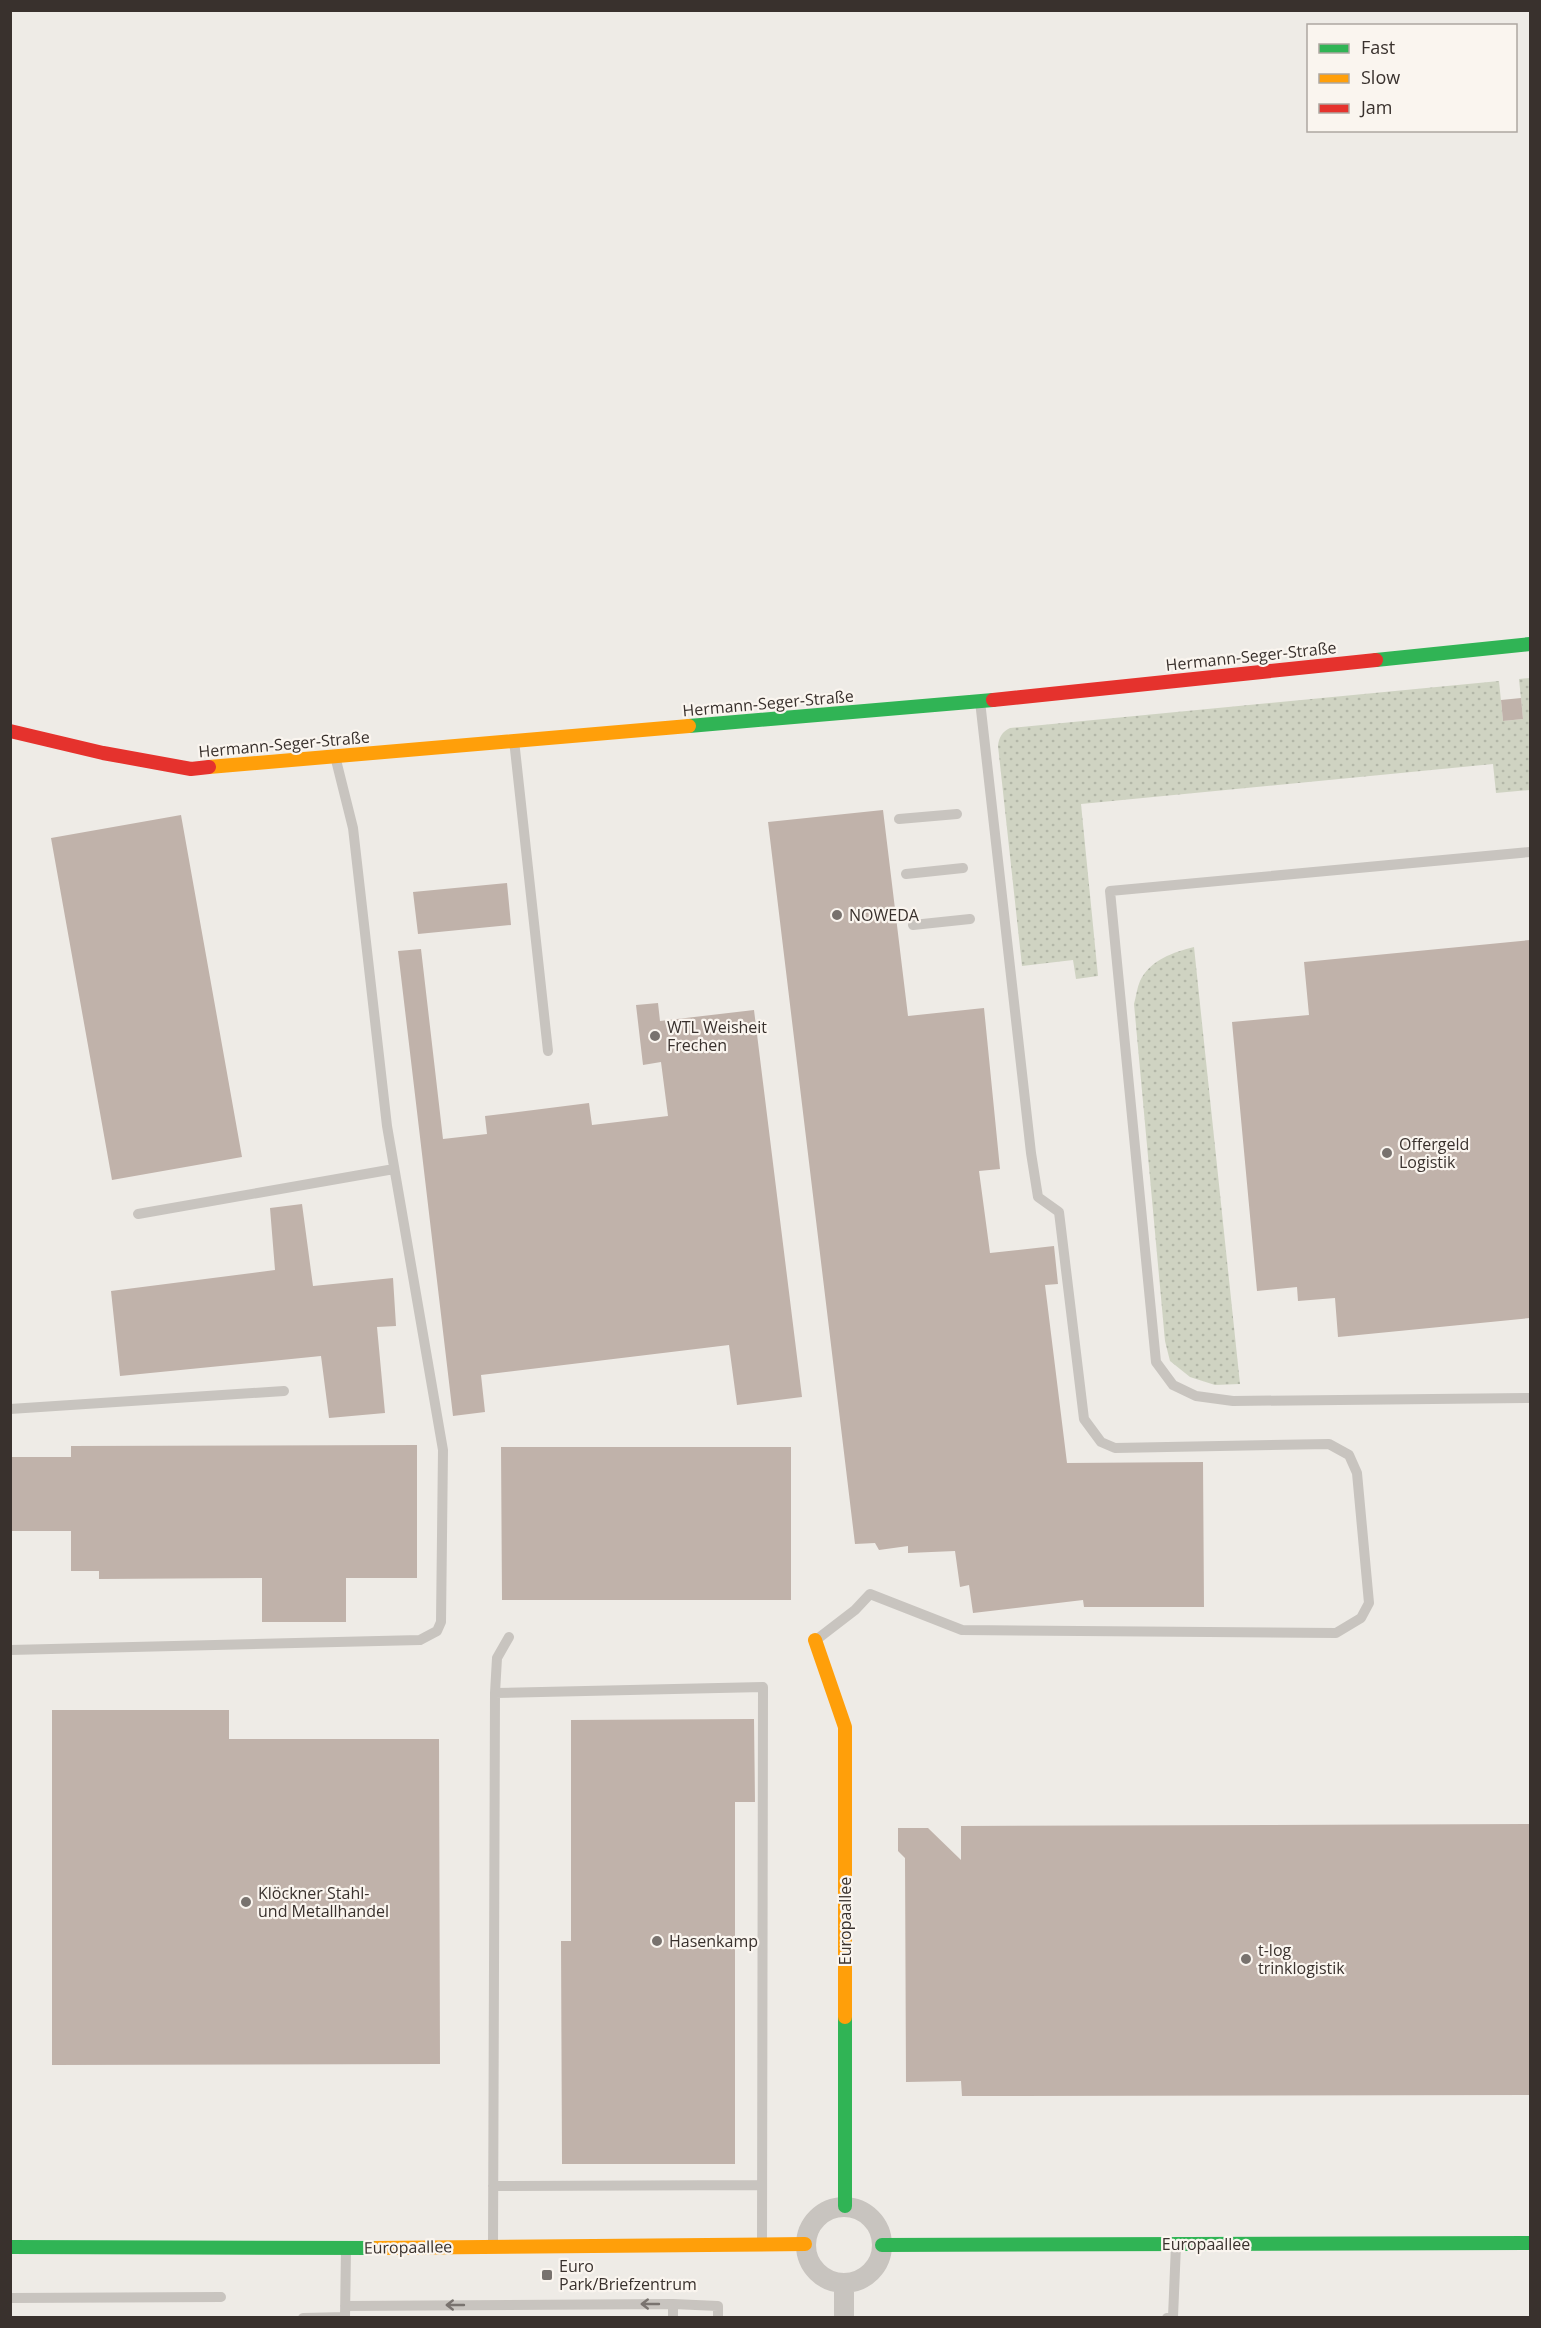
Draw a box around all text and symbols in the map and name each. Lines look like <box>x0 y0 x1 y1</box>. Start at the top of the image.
legend <box>1307 24 1517 132</box>
text: Fast <box>1361 35 1395 59</box>
text: Slow <box>1361 65 1400 89</box>
text: Jam <box>1359 95 1393 119</box>
street label: Hermann-Seger-Straße <box>1164 636 1338 676</box>
street label: Hermann-Seger-Straße <box>681 685 855 721</box>
street label: Hermann-Seger-Straße <box>197 726 371 762</box>
place label: NOWEDA <box>849 904 920 926</box>
marker: NOWEDA <box>830 908 844 922</box>
place label: WTL Weisheit Frechen <box>667 1016 767 1056</box>
marker: WTL Weisheit Frechen <box>648 1029 662 1043</box>
place label: Offergeld Logistik <box>1399 1133 1469 1173</box>
marker: Offergeld Logistik <box>1380 1146 1394 1160</box>
street label: Europaallee <box>834 1877 856 1965</box>
place label: Klöckner Stahl- und Metallhandel <box>258 1882 389 1922</box>
marker: Klöckner Stahl- und Metallhandel <box>239 1895 253 1909</box>
place label: Hasenkamp <box>669 1930 758 1952</box>
marker: Hasenkamp <box>650 1934 664 1948</box>
place label: t-log trinklogistik <box>1258 1939 1345 1979</box>
marker: t-log trinklogistik <box>1239 1952 1253 1966</box>
street label: Europaallee <box>1162 2233 1250 2255</box>
street label: Europaallee <box>364 2235 452 2259</box>
place label: Euro Park/Briefzentrum <box>559 2255 697 2295</box>
marker: Euro Park/Briefzentrum <box>540 2268 554 2282</box>
one-way arrow <box>640 2298 660 2310</box>
one-way arrow <box>445 2299 465 2311</box>

